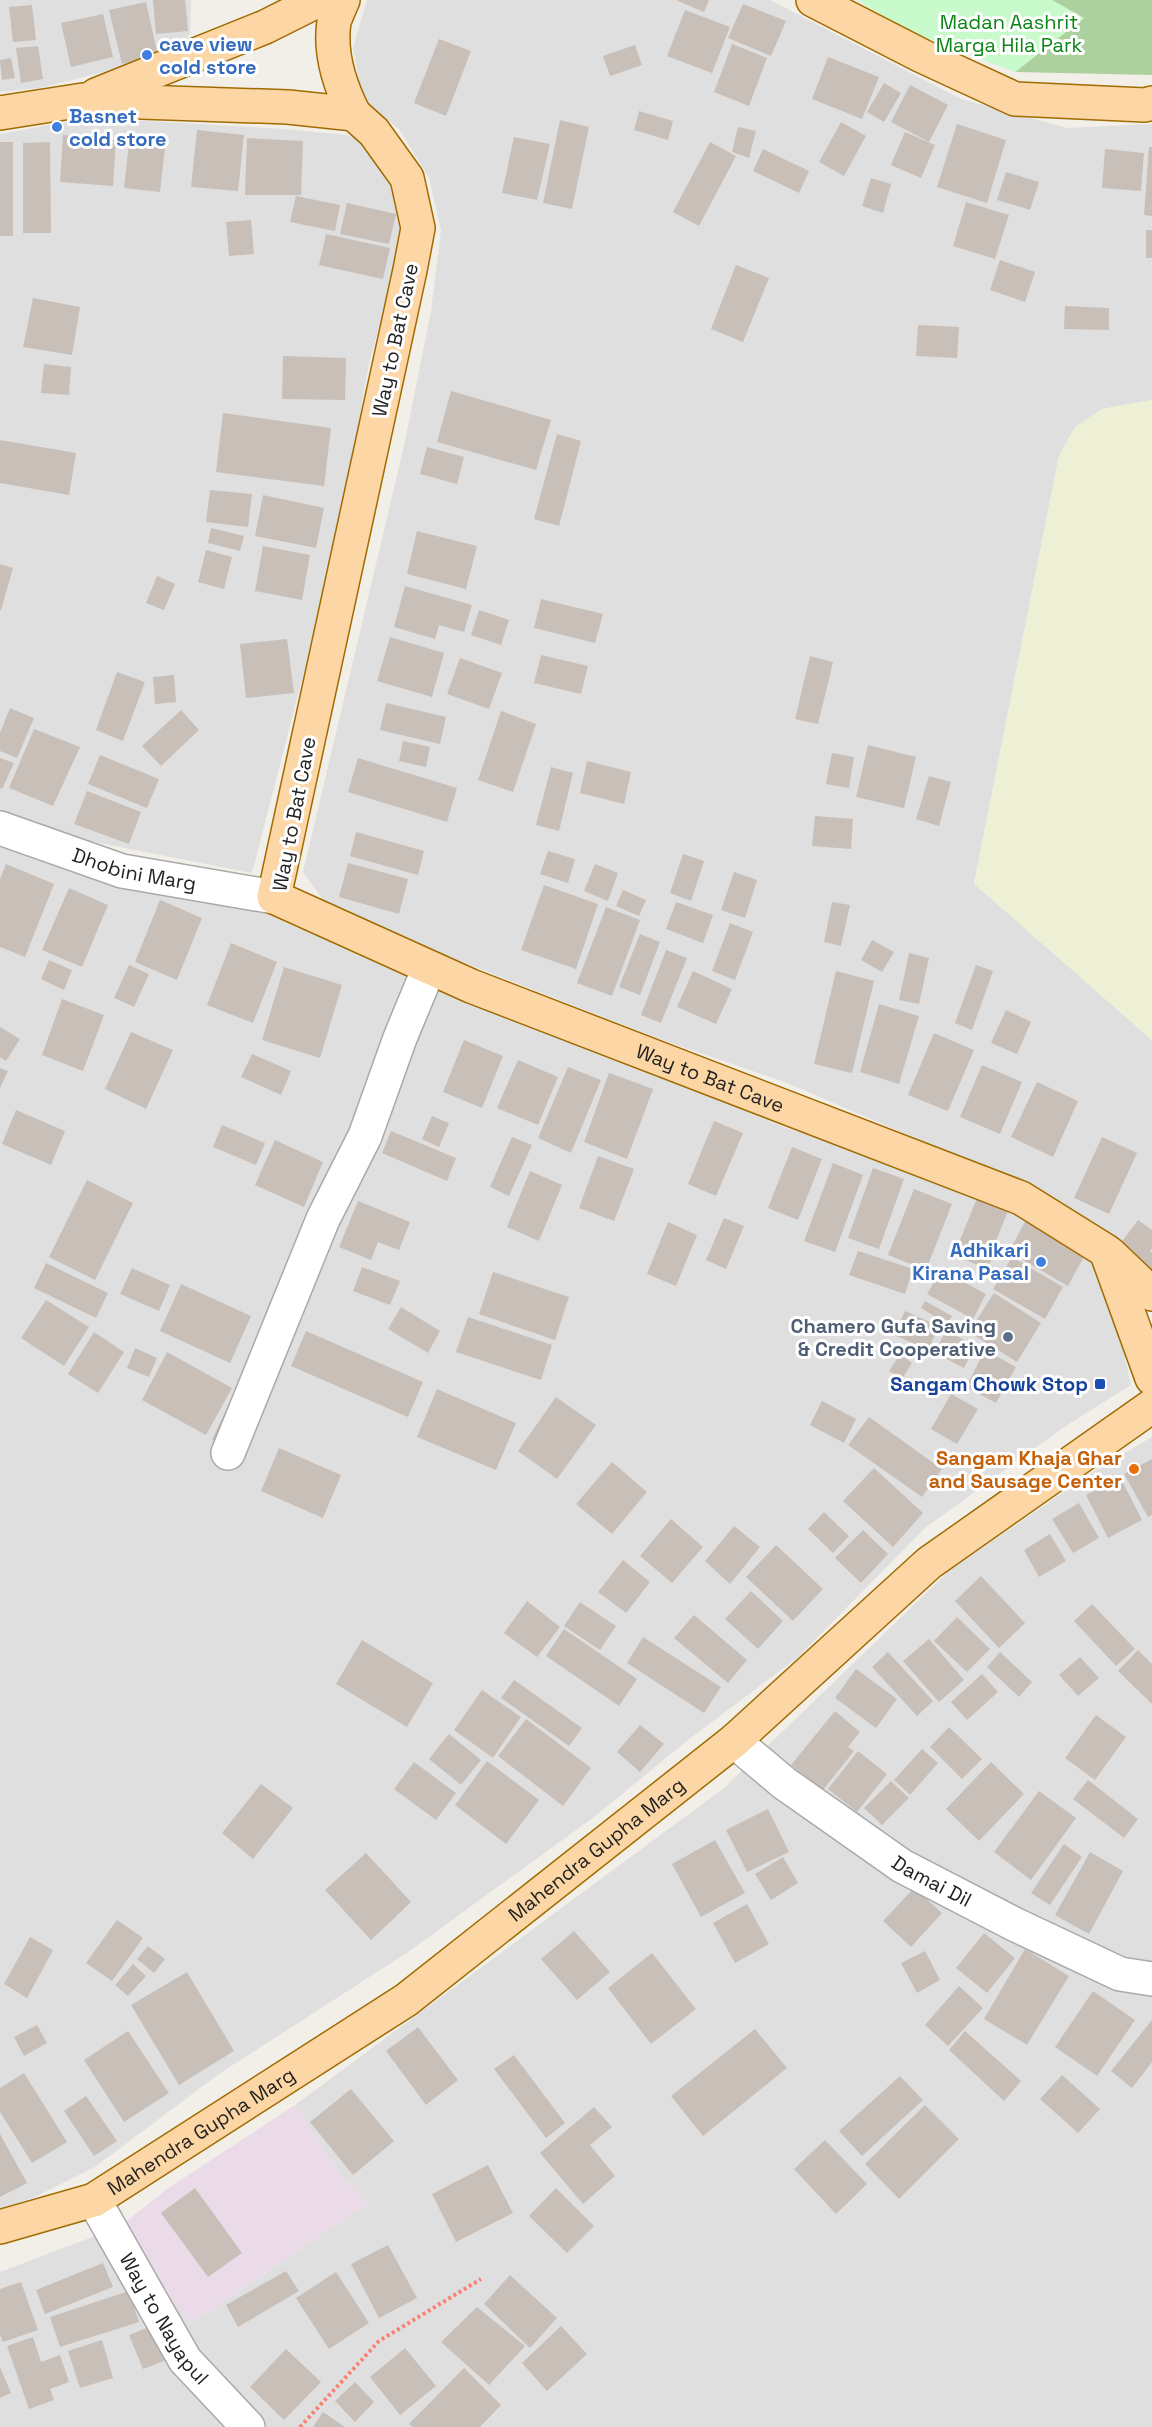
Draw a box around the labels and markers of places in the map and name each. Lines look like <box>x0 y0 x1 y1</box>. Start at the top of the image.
place label: cave view cold store <box>159 31 257 80</box>
marker: cave view cold store <box>140 48 154 62</box>
place label: Basnet cold store <box>69 103 167 152</box>
marker: Basnet cold store <box>50 120 64 134</box>
place label: Adhikari Kirana Pasal <box>912 1237 1029 1286</box>
marker: Adhikari Kirana Pasal <box>1034 1255 1048 1269</box>
place label: Chamero Gufa Saving & Credit Cooperative <box>791 1313 996 1362</box>
marker: Chamero Gufa Saving & Credit Cooperative <box>1001 1330 1015 1344</box>
place label: Sangam Chowk Stop <box>890 1371 1088 1397</box>
marker: Sangam Chowk Stop <box>1093 1377 1107 1391</box>
place label: Sangam Khaja Ghar and Sausage Center <box>929 1445 1122 1494</box>
marker: Sangam Khaja Ghar and Sausage Center <box>1127 1462 1141 1476</box>

